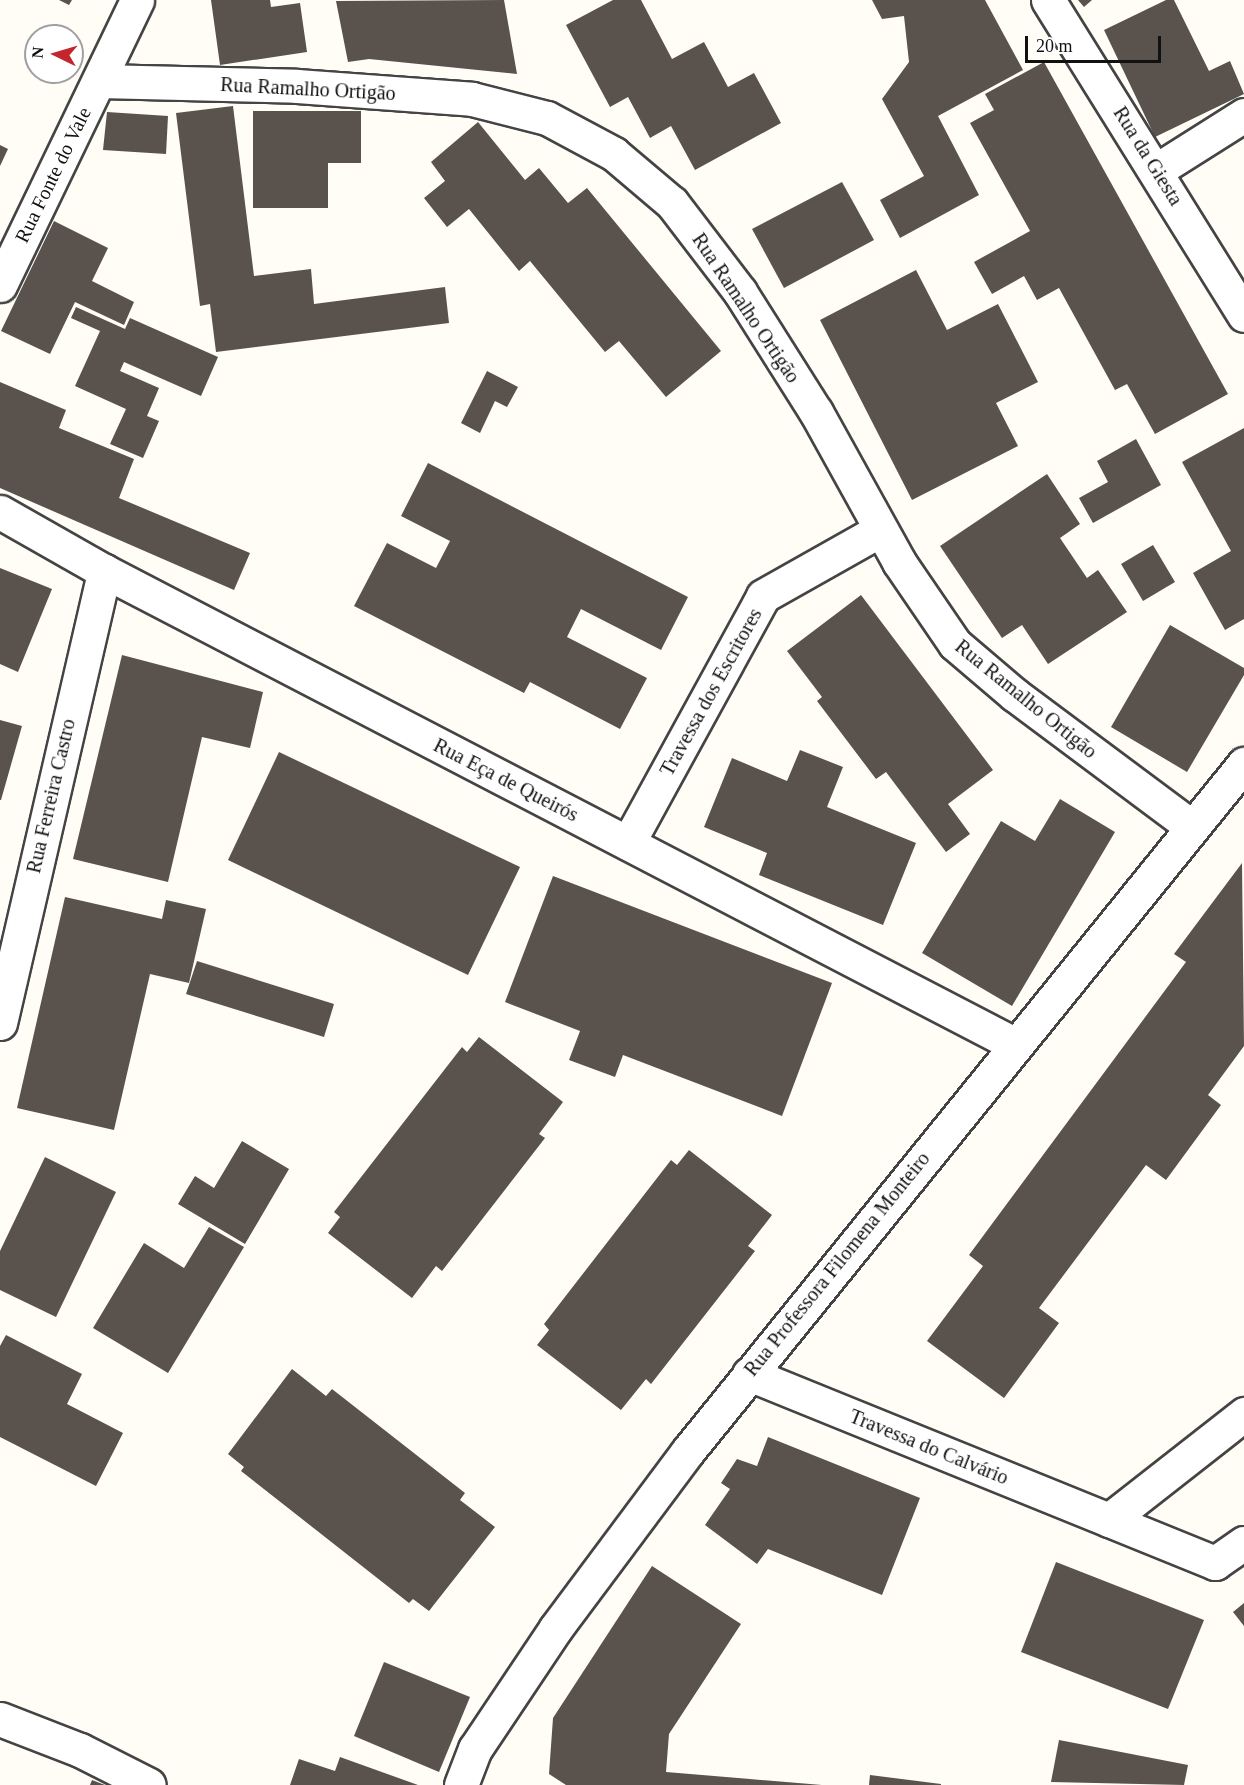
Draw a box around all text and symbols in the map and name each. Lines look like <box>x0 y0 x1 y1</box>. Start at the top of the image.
north arrow <box>24 24 84 84</box>
scale bar <box>1028 24 1164 62</box>
text: 20 m <box>1036 36 1073 56</box>
text: N <box>29 46 47 59</box>
street label: Rua Ramalho Ortigão <box>220 72 396 106</box>
street label: Rua da Giesta <box>1108 102 1188 210</box>
street label: Rua Fonte do Vale <box>10 103 96 247</box>
street label: Rua Ramalho Ortigão <box>687 229 805 387</box>
street label: Travessa dos Escritores <box>655 604 767 780</box>
street label: Rua Ramalho Ortigão <box>950 634 1102 764</box>
street label: Rua Ferreira Castro <box>22 716 80 876</box>
street label: Rua Eça de Queirós <box>430 733 582 827</box>
street label: Rua Professora Filomena Monteiro <box>739 1147 935 1381</box>
street label: Travessa do Calvário <box>846 1404 1012 1490</box>

